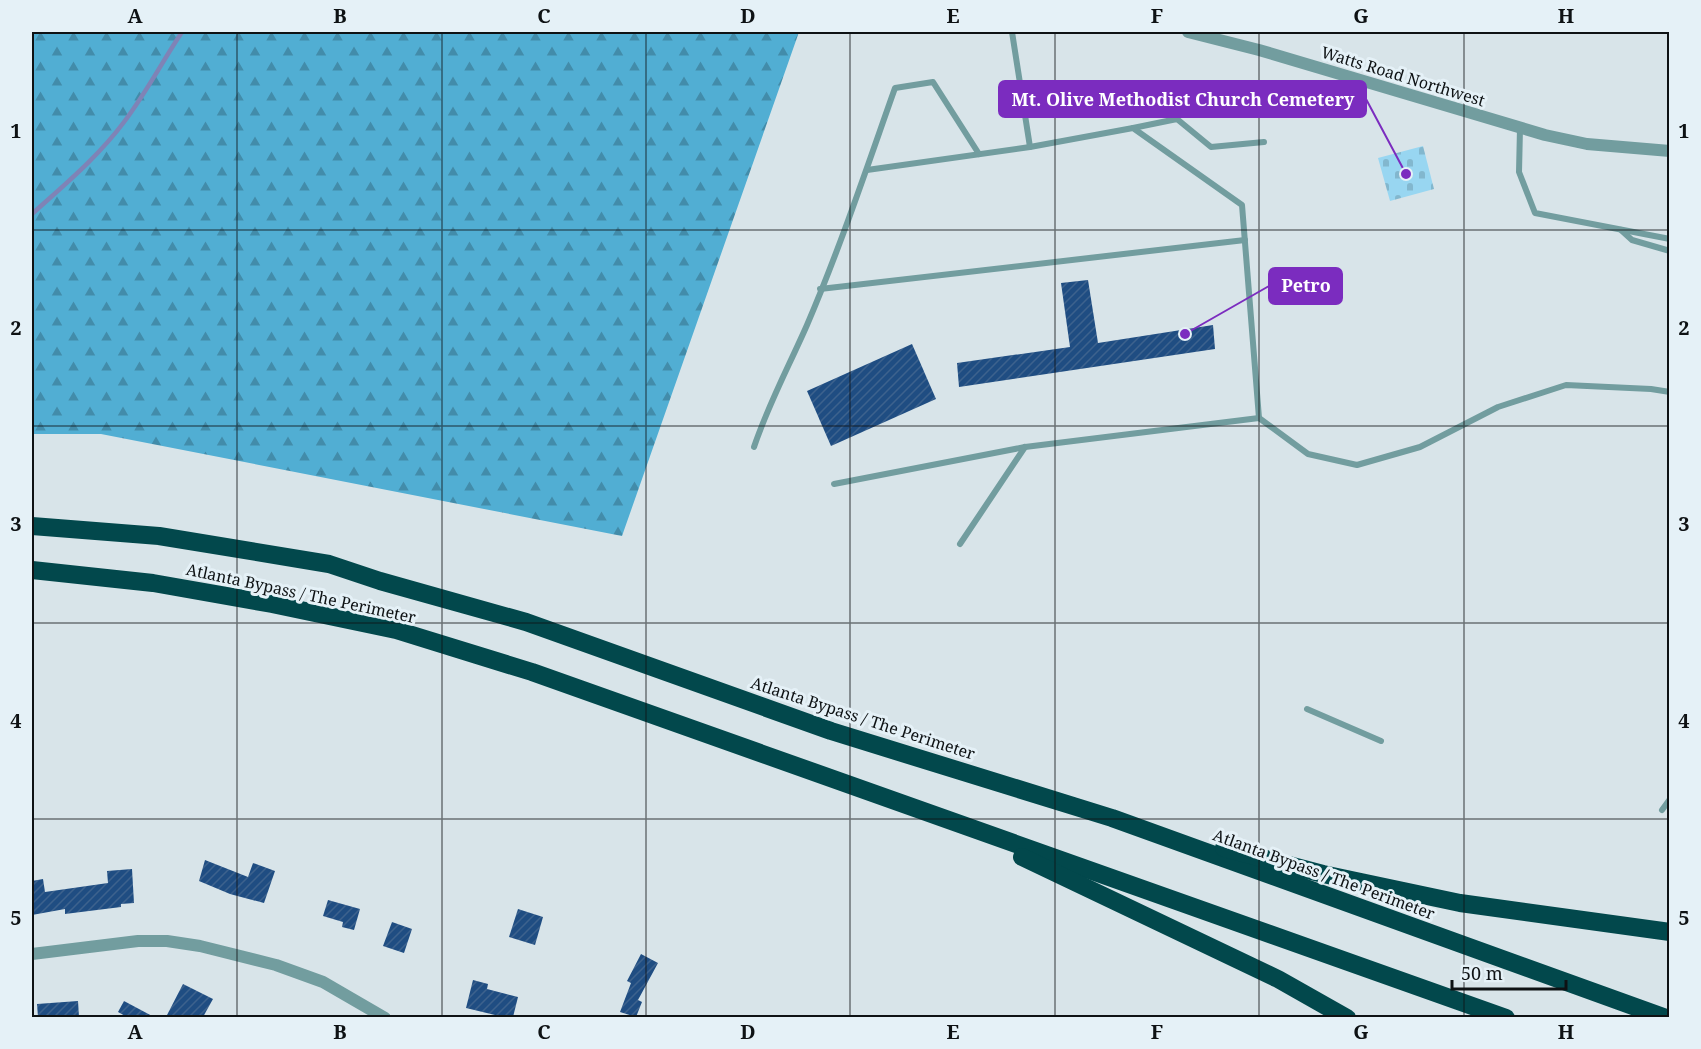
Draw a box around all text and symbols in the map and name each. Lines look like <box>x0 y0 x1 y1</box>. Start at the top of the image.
text: A <box>127 2 143 29</box>
text: B <box>333 2 347 29</box>
text: C <box>537 2 551 29</box>
text: D <box>740 2 756 29</box>
text: E <box>946 2 960 29</box>
text: F <box>1151 2 1163 29</box>
text: G <box>1353 2 1369 29</box>
text: H <box>1558 2 1574 29</box>
street label: Watts Road Northwest <box>1319 41 1488 111</box>
callout: Mt. Olive Methodist Church Cemetery <box>999 81 1366 117</box>
text: Mt. Olive Methodist Church Cemetery <box>1012 87 1355 111</box>
text: 1 <box>10 117 22 144</box>
text: 1 <box>1678 117 1690 144</box>
callout: Petro <box>1269 268 1342 304</box>
text: Petro <box>1281 273 1331 297</box>
text: 2 <box>10 314 22 341</box>
text: 2 <box>1678 314 1690 341</box>
text: 3 <box>10 510 22 537</box>
text: 3 <box>1678 510 1690 537</box>
street label: Atlanta Bypass / The Perimeter <box>184 558 418 628</box>
street label: Atlanta Bypass / The Perimeter <box>748 671 978 765</box>
text: 4 <box>10 707 22 734</box>
text: 4 <box>1678 707 1690 734</box>
street label: Atlanta Bypass / The Perimeter <box>1210 824 1438 925</box>
text: 5 <box>10 904 22 931</box>
text: 5 <box>1678 904 1690 931</box>
scale bar <box>1452 953 1566 991</box>
text: 50 m <box>1461 961 1503 985</box>
text: A <box>127 1018 143 1045</box>
text: B <box>333 1018 347 1045</box>
text: C <box>537 1018 551 1045</box>
text: D <box>740 1018 756 1045</box>
text: E <box>946 1018 960 1045</box>
text: F <box>1151 1018 1163 1045</box>
text: G <box>1353 1018 1369 1045</box>
text: H <box>1558 1018 1574 1045</box>

